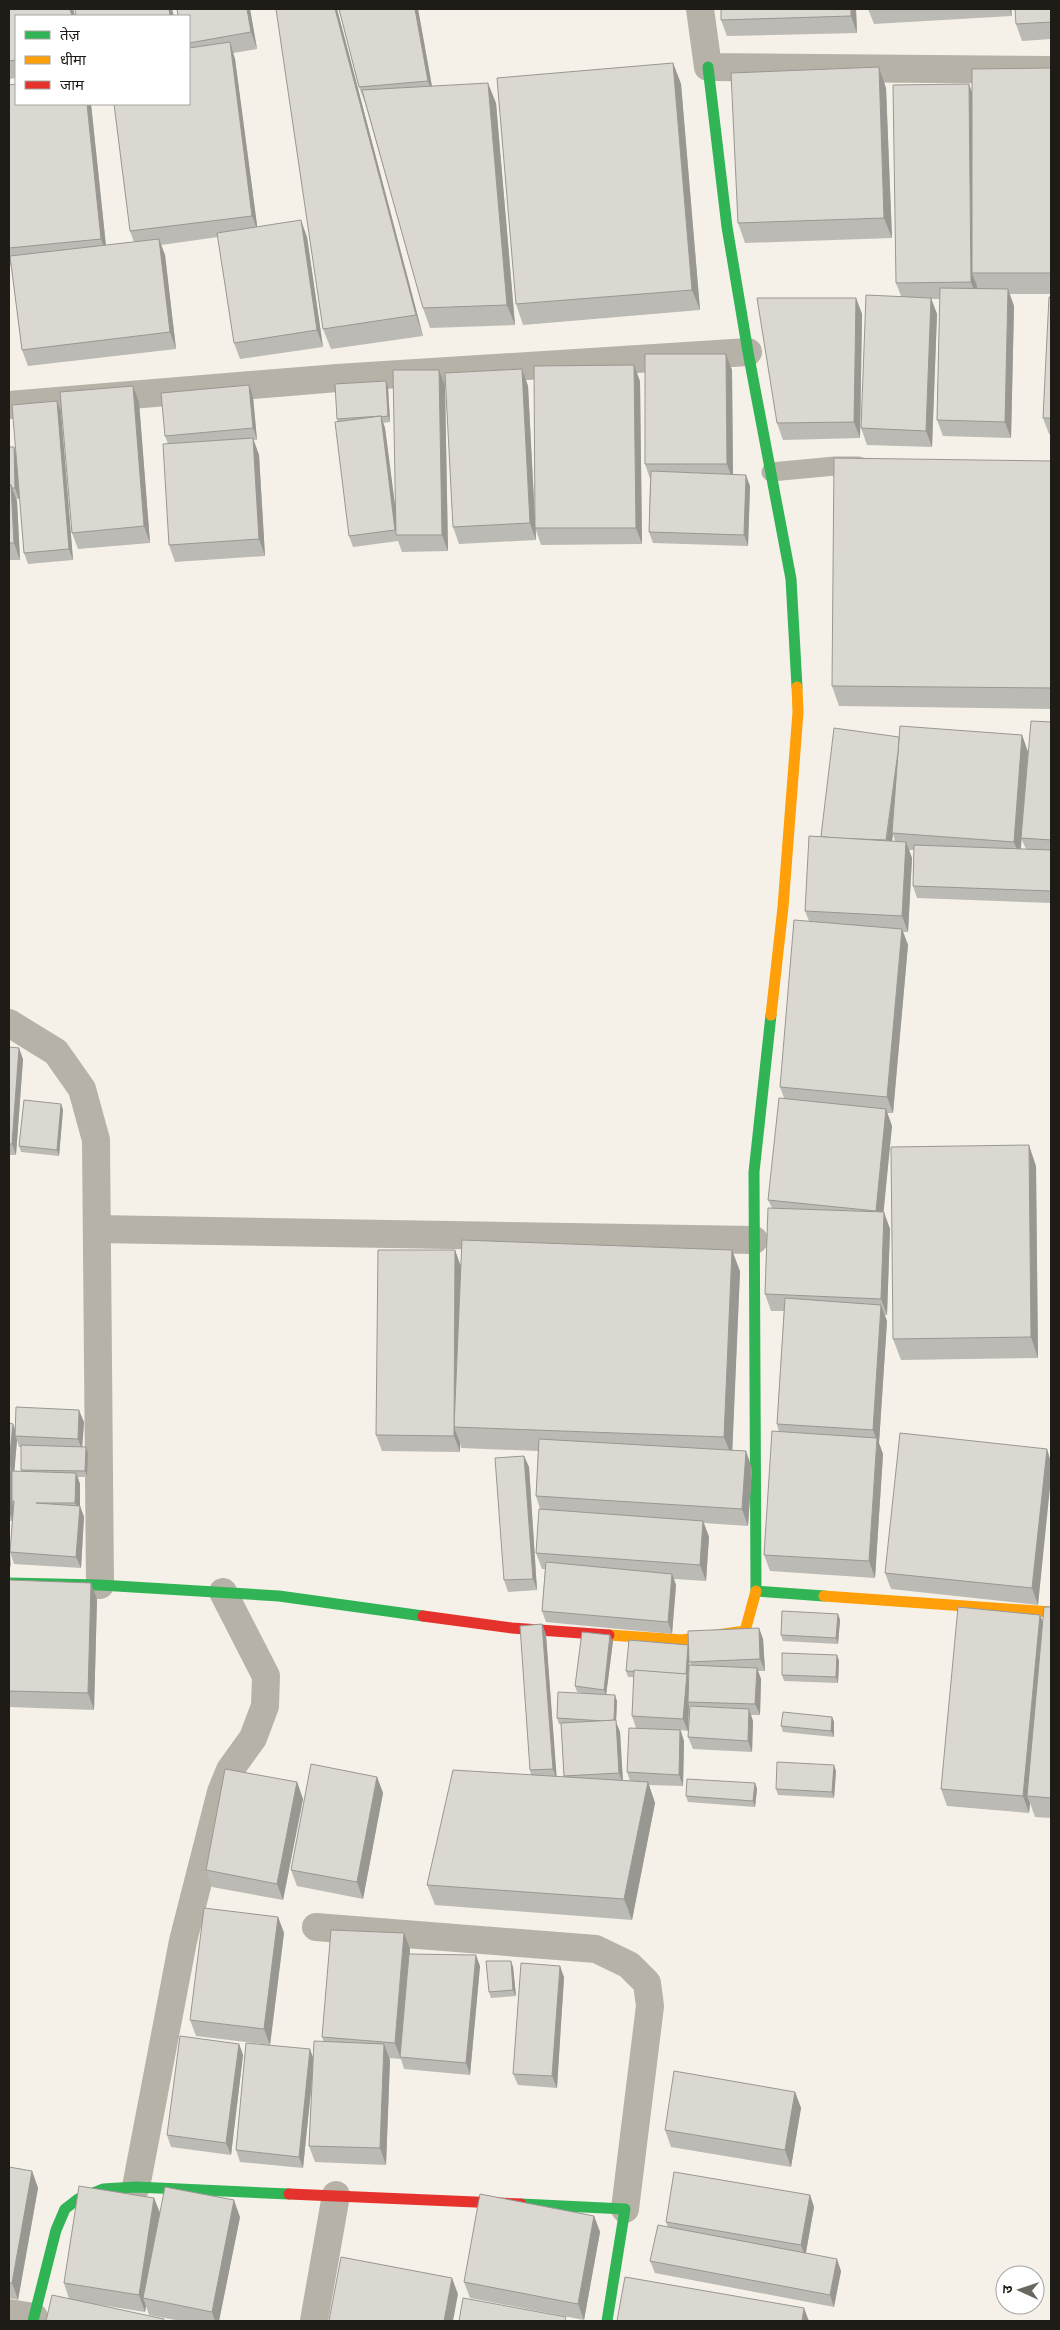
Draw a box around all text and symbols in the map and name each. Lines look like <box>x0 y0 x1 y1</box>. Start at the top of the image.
legend <box>15 15 190 105</box>
text: तेज़ <box>60 25 81 44</box>
text: धीमा <box>60 50 87 69</box>
text: जाम <box>60 75 85 94</box>
north arrow <box>995 2265 1045 2315</box>
text: उ <box>998 2284 1016 2294</box>

